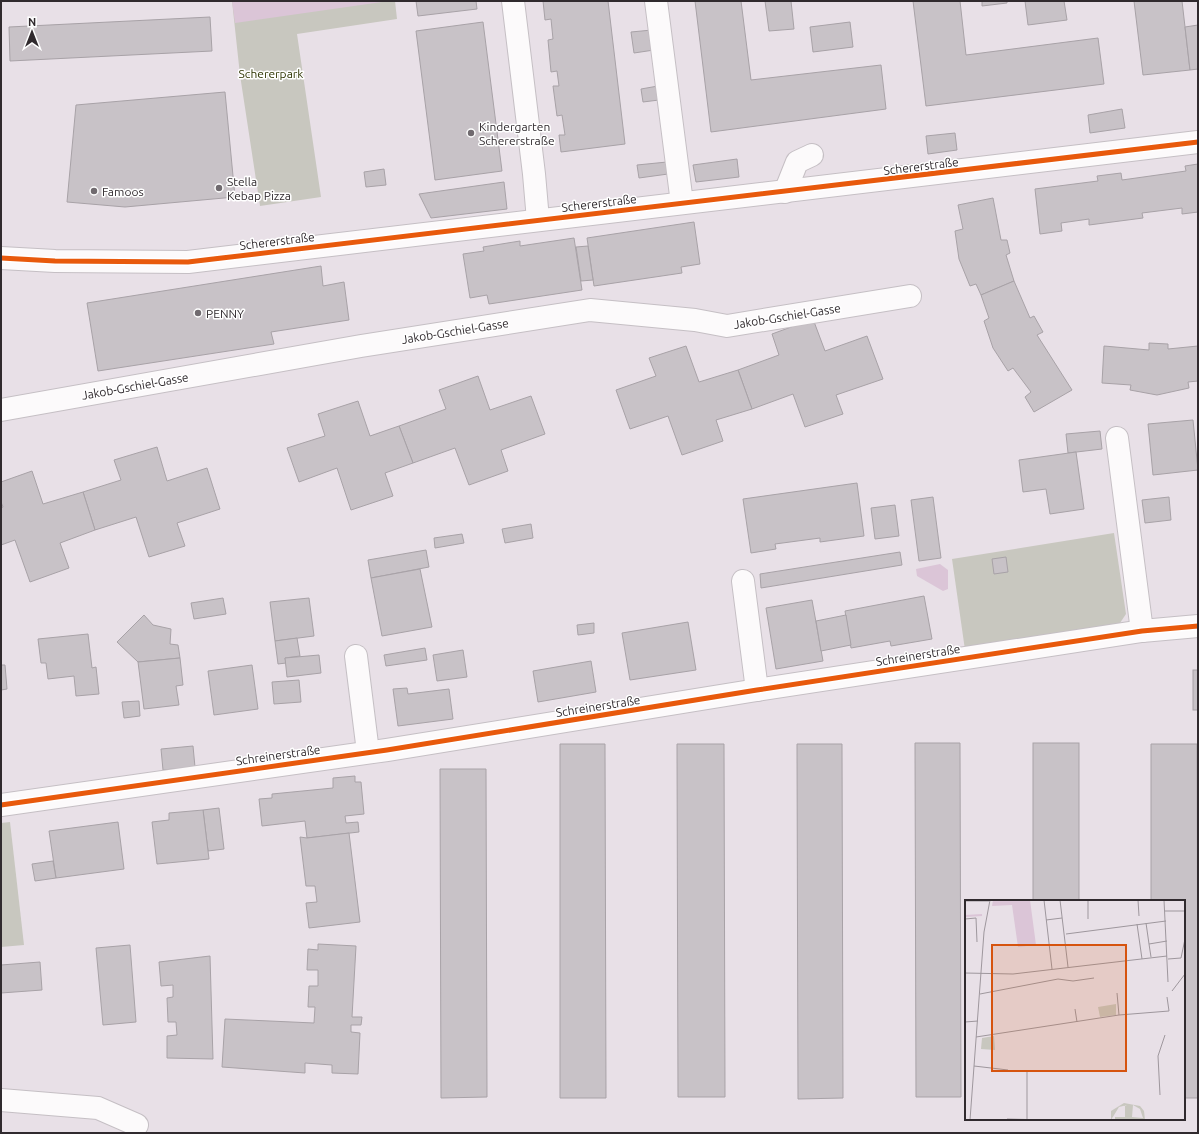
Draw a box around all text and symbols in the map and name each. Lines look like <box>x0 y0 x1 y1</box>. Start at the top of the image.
north arrow <box>12 12 52 52</box>
text: N <box>28 16 36 28</box>
park label: Schererpark <box>239 67 303 80</box>
place label: Kindergarten Schererstraße <box>479 120 555 147</box>
marker: Kindergarten Schererstraße <box>466 128 476 138</box>
street label: Schererstraße <box>883 155 959 177</box>
place label: Stella Kebap Pizza <box>227 175 291 202</box>
marker: Stella Kebap Pizza <box>214 183 224 193</box>
place label: Famoos <box>102 185 144 198</box>
marker: Famoos <box>89 186 99 196</box>
street label: Schererstraße <box>561 192 637 214</box>
street label: Schererstraße <box>239 230 315 252</box>
street label: Jakob-Gschiel-Gasse <box>732 301 842 331</box>
place label: PENNY <box>206 307 244 320</box>
marker: PENNY <box>193 308 203 318</box>
street label: Jakob-Gschiel-Gasse <box>400 316 510 346</box>
street label: Jakob-Gschiel-Gasse <box>81 370 189 402</box>
street label: Schreinerstraße <box>875 642 961 668</box>
street label: Schreinerstraße <box>555 693 641 719</box>
street label: Schreinerstraße <box>235 743 321 767</box>
inset map <box>965 900 1185 1120</box>

